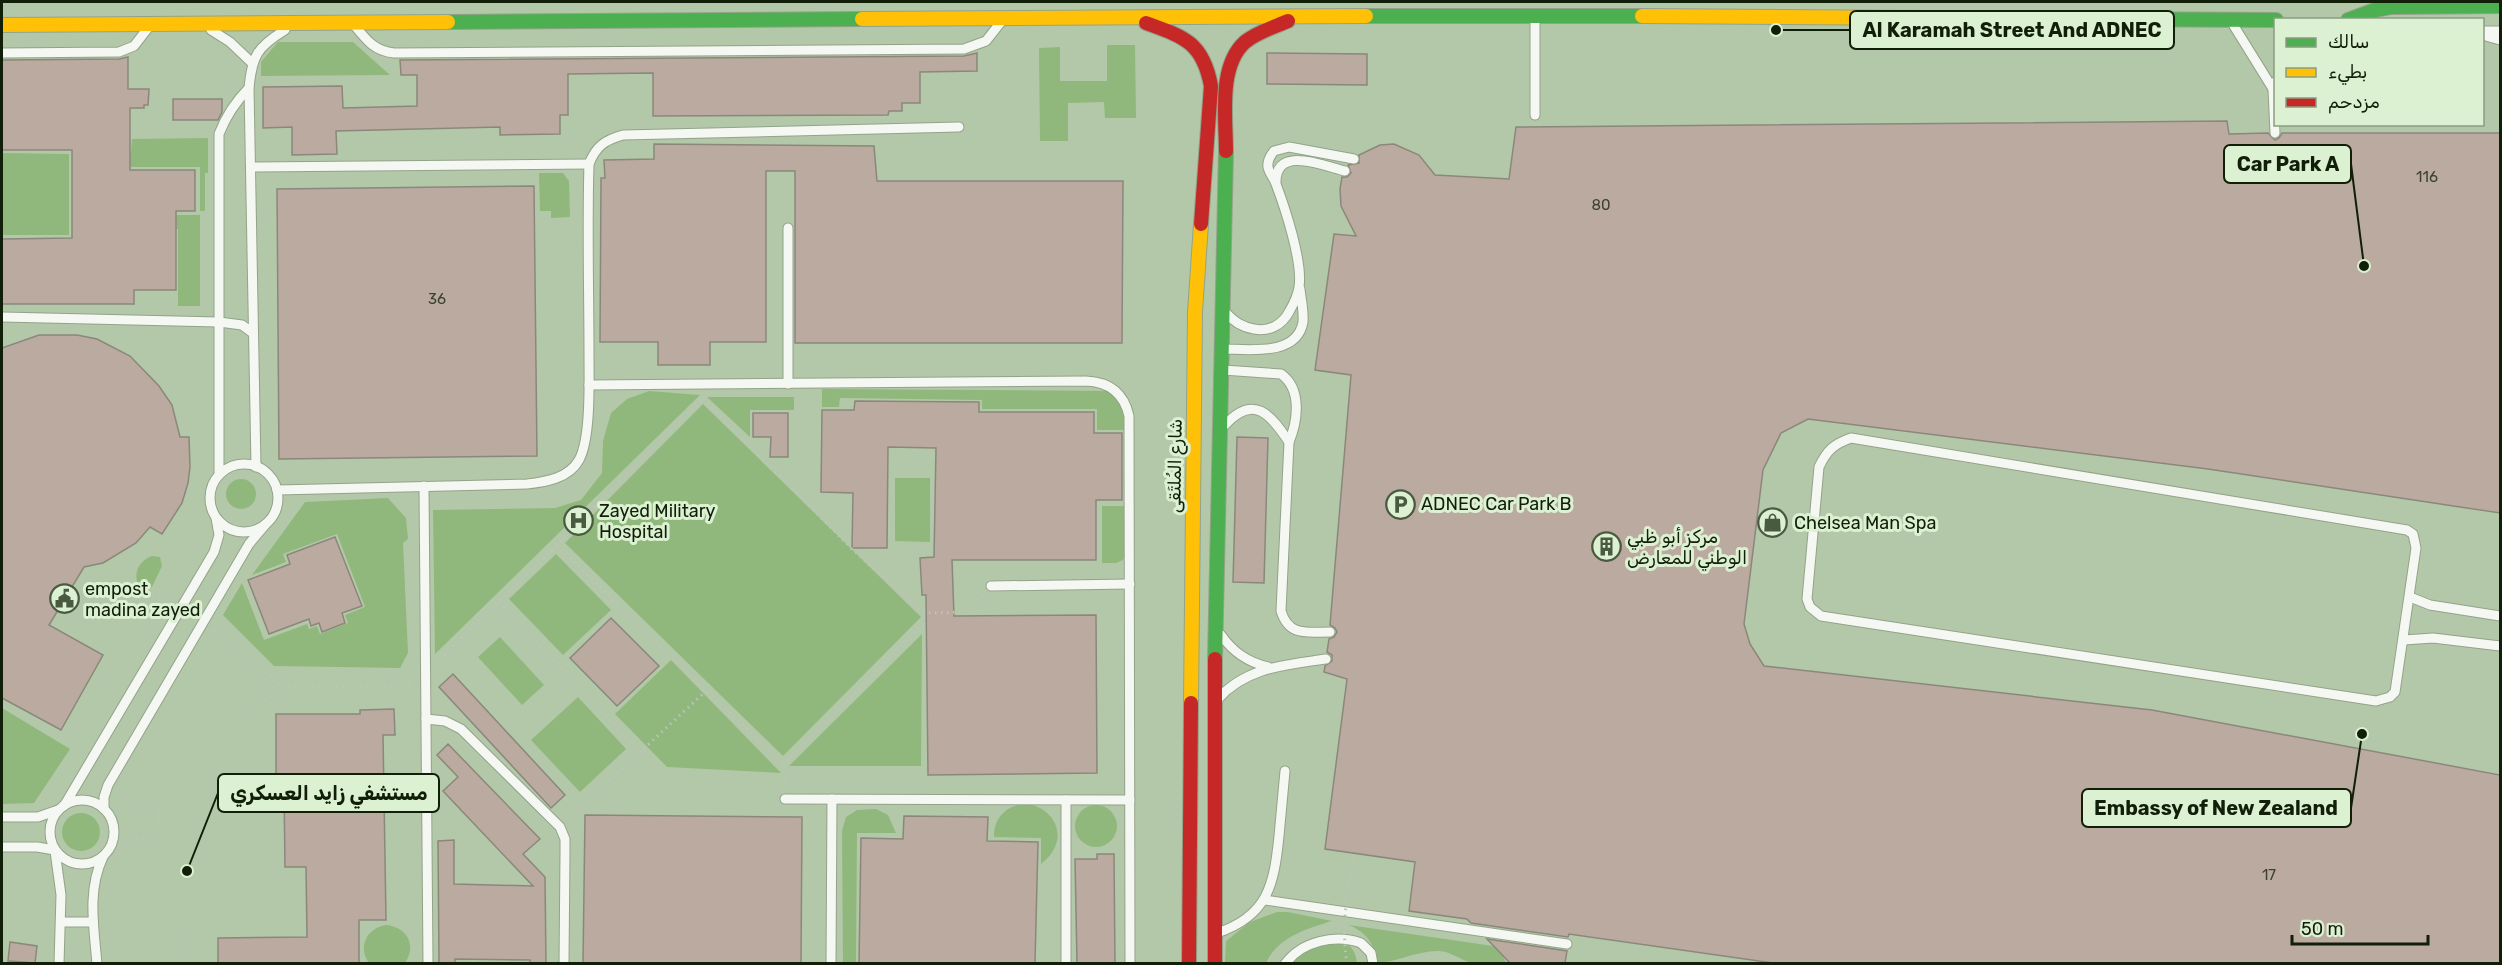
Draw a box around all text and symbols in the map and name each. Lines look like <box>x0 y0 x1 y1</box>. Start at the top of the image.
callout: Al Karamah Street And ADNEC <box>1850 11 2174 49</box>
text: Al Karamah Street And ADNEC <box>1862 18 2162 42</box>
legend <box>2274 18 2484 126</box>
text: سالك <box>2328 31 2369 53</box>
text: بطيء <box>2328 61 2367 85</box>
text: مزدحم <box>2328 91 2380 114</box>
callout: Car Park A <box>2224 145 2351 183</box>
text: Car Park A <box>2237 152 2340 176</box>
house number: 116 <box>2416 168 2438 186</box>
house number: 80 <box>1591 196 1611 214</box>
house number: 36 <box>428 290 446 308</box>
street label: شارع المُلتَقى <box>1163 419 1188 513</box>
parking icon: ADNEC Car Park B <box>1384 488 1416 520</box>
place label: ADNEC Car Park B <box>1421 493 1572 515</box>
place label: Zayed Military Hospital <box>599 500 716 543</box>
hospital icon: Zayed Military Hospital <box>562 505 594 537</box>
shop icon: Chelsea Man Spa <box>1757 507 1789 539</box>
place label: Chelsea Man Spa <box>1794 512 1936 534</box>
place label: مركز أبو ظبي الوطني للمعارض <box>1627 526 1747 571</box>
building icon: مركز أبو ظبي الوطني للمعارض <box>1590 531 1622 563</box>
place label: empost madina zayed <box>85 578 201 621</box>
public building icon: empost madina zayed <box>48 583 80 615</box>
callout: مستشفي زايد العسكري <box>218 774 439 812</box>
text: مستشفي زايد العسكري <box>230 781 428 809</box>
callout: Embassy of New Zealand <box>2082 789 2351 827</box>
text: Embassy of New Zealand <box>2094 796 2338 820</box>
house number: 17 <box>2262 866 2276 884</box>
scale bar <box>2292 908 2428 946</box>
text: 50 m <box>2301 918 2344 940</box>

